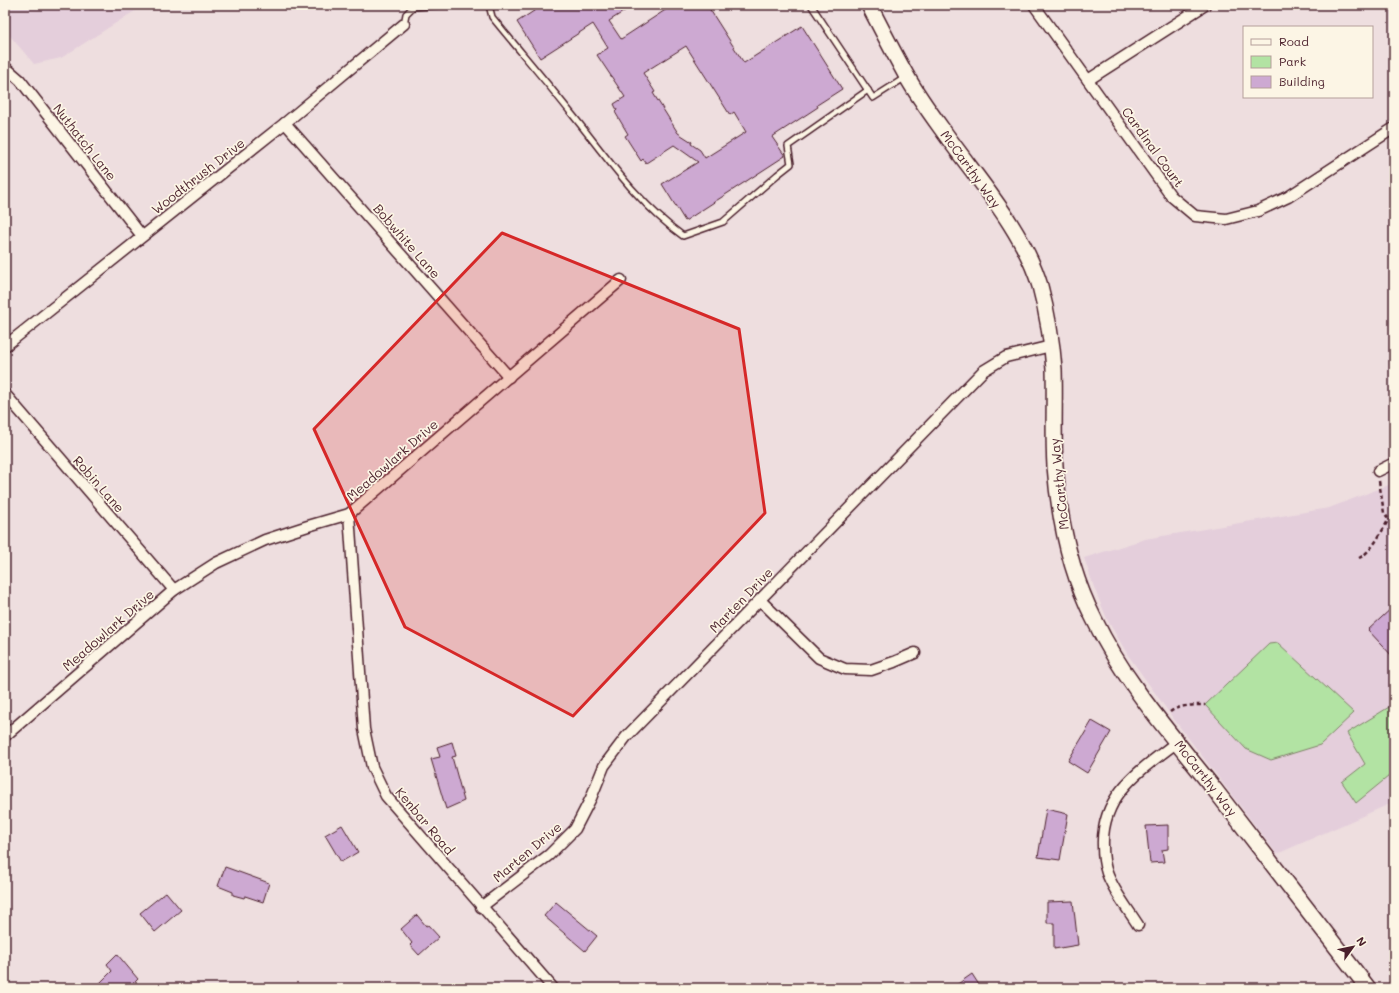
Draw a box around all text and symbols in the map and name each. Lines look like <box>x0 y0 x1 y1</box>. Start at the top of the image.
legend <box>1243 26 1373 98</box>
text: Road <box>1279 33 1309 49</box>
text: Park <box>1279 53 1306 69</box>
text: Building <box>1279 73 1325 89</box>
street label: Nuthatch Lane <box>50 100 121 184</box>
street label: Cardinal Court <box>1119 103 1188 190</box>
street label: McCarthy Way <box>937 126 1006 211</box>
street label: Woodthrush Drive <box>148 134 248 217</box>
street label: Bobwhite Lane <box>370 200 444 282</box>
street label: Meadowlark Drive <box>342 415 441 504</box>
street label: McCarthy Way <box>1045 437 1072 531</box>
street label: Robin Lane <box>70 452 129 516</box>
street label: Marten Drive <box>705 563 776 636</box>
street label: Meadowlark Drive <box>58 585 157 674</box>
street label: McCarthy Way <box>1171 736 1242 819</box>
street label: Kenbar Road <box>392 784 458 858</box>
street label: Marten Drive <box>489 818 565 885</box>
north arrow <box>1333 927 1373 967</box>
text: N <box>1353 934 1370 949</box>

